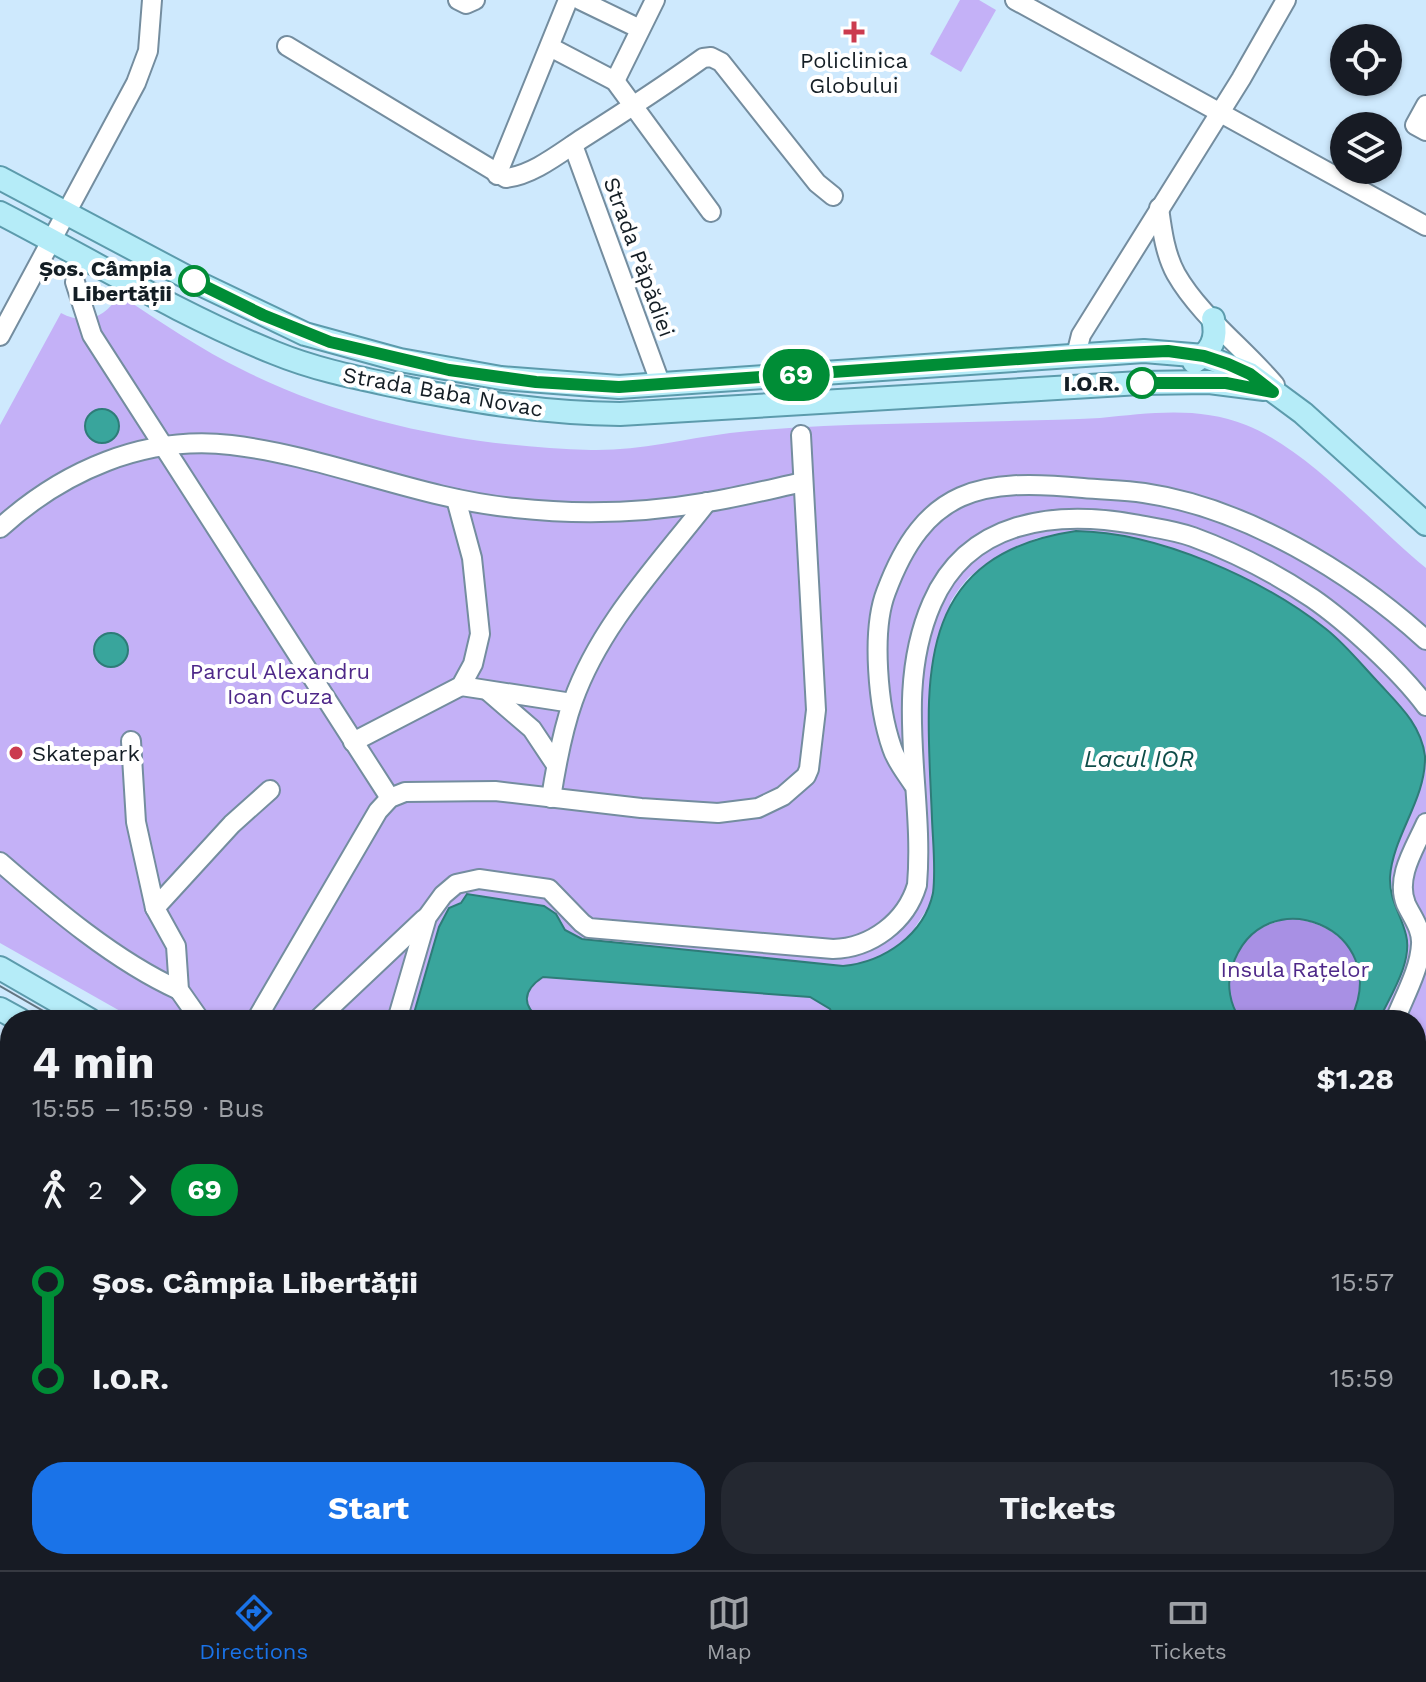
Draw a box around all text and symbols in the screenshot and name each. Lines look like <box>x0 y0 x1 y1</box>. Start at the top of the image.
marker: Policlinica Globului <box>843 21 865 43</box>
map controls <box>1330 24 1402 184</box>
button: locate <box>1330 24 1402 96</box>
place label: Policlinica Globului <box>800 48 908 98</box>
button: layers <box>1330 112 1402 184</box>
street label: Strada Păpădiei <box>599 174 679 340</box>
place label: Șos. Câmpia Libertății <box>39 256 172 306</box>
marker: Șos. Câmpia Libertății <box>179 266 209 296</box>
line badge: 69 <box>760 349 832 401</box>
text: 69 <box>779 358 813 391</box>
street label: Strada Baba Novac <box>341 362 545 422</box>
marker: I.O.R. <box>1127 368 1157 398</box>
place label: I.O.R. <box>1064 371 1120 396</box>
park label: Parcul Alexandru Ioan Cuza <box>190 659 370 709</box>
place label: Skatepark <box>32 741 140 766</box>
marker: Skatepark <box>7 744 25 762</box>
water label: Lacul IOR <box>1084 745 1194 773</box>
park label: Insula Rațelor <box>1221 957 1369 982</box>
text: 4 min <box>32 1037 155 1089</box>
text: $1.28 <box>1316 1061 1394 1096</box>
text: 15:55 – 15:59 · Bus <box>32 1093 264 1123</box>
icon: walk <box>32 1168 76 1212</box>
icon: forward <box>115 1168 159 1212</box>
text: 69 <box>187 1173 222 1206</box>
text: 2 <box>88 1175 103 1205</box>
text: Șos. Câmpia Libertății <box>92 1265 418 1300</box>
text: 15:57 <box>1331 1267 1394 1297</box>
text: I.O.R. <box>92 1361 169 1396</box>
text: 15:59 <box>1330 1363 1394 1393</box>
button: Start <box>32 1462 705 1554</box>
button: Tickets <box>721 1462 1394 1554</box>
tab: Directions <box>199 1591 308 1664</box>
tab: Map <box>707 1591 752 1664</box>
tab: Tickets <box>1150 1591 1227 1664</box>

